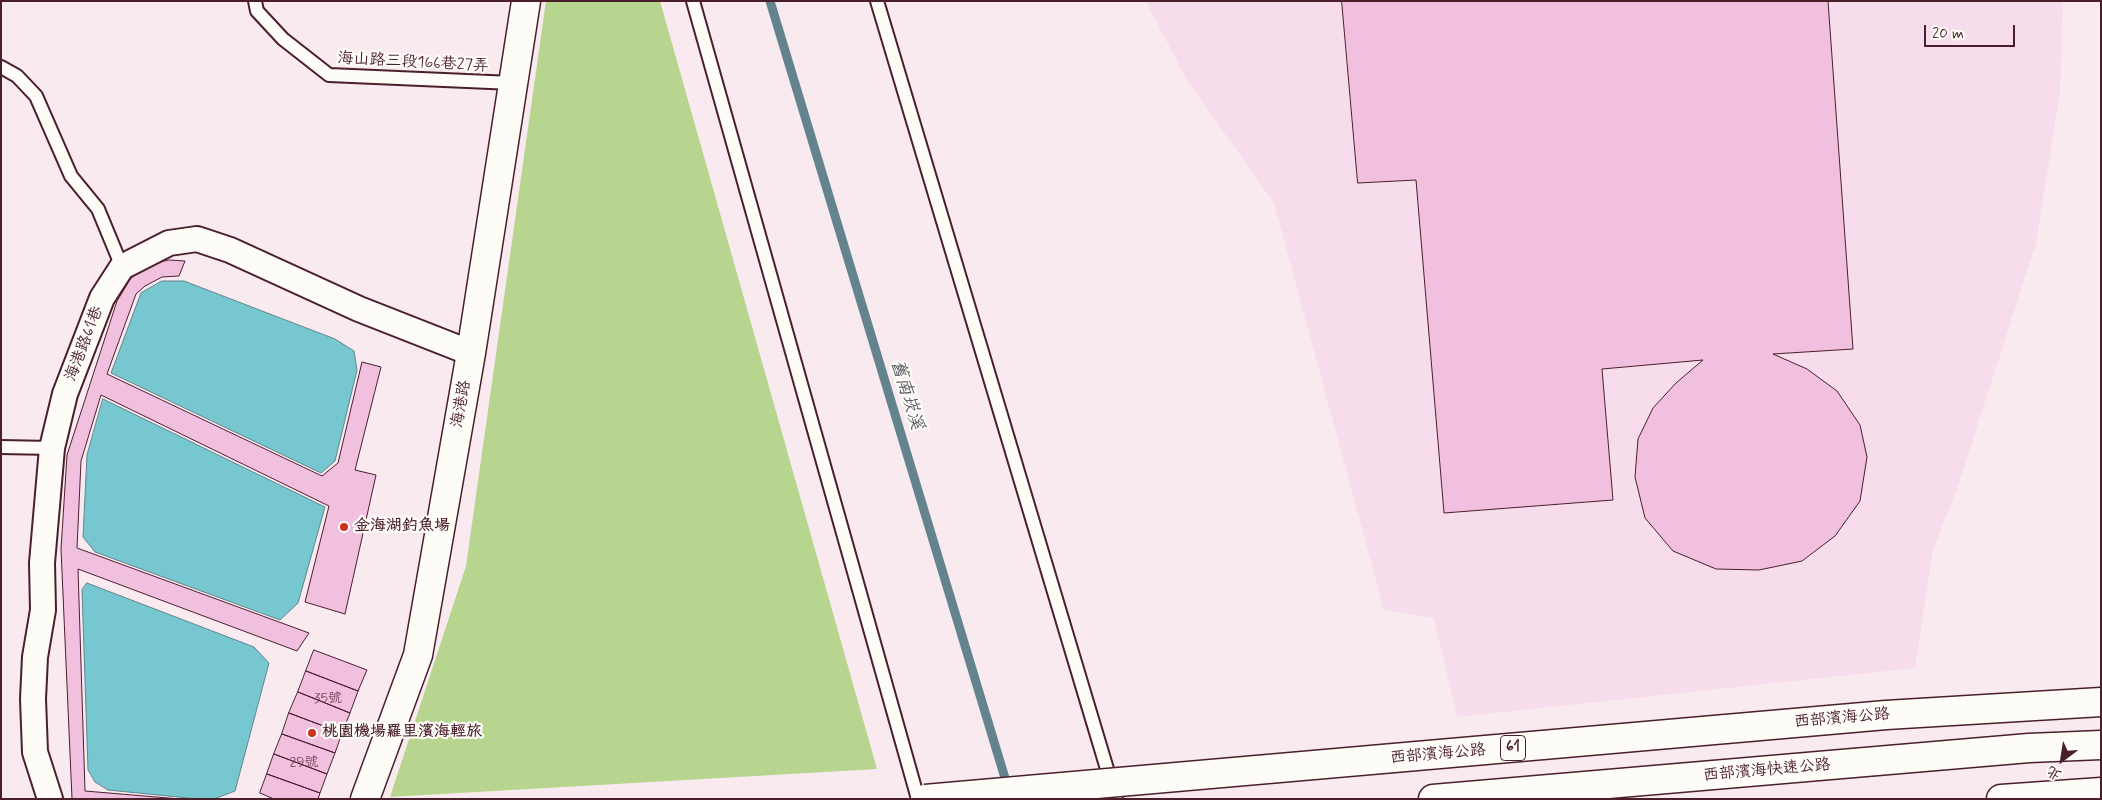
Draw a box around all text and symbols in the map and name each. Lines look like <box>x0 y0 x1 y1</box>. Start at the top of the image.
scale bar <box>1927 15 2018 47</box>
text: 20 m <box>1932 24 1964 44</box>
street label: 海山路三段166巷27弄 <box>337 49 489 77</box>
street label: 海港路61巷 <box>62 304 108 384</box>
water label: 舊南崁溪 <box>885 357 927 433</box>
street label: 海港路 <box>448 379 476 429</box>
place label: 金海湖釣魚場 <box>354 517 450 537</box>
marker: 金海湖釣魚場 <box>338 521 350 533</box>
house number: 35號 <box>314 691 342 707</box>
street label: 西部濱海公路 <box>1793 705 1891 733</box>
place label: 桃園機場羅里濱海輕旅 <box>322 723 482 743</box>
marker: 桃園機場羅里濱海輕旅 <box>306 727 318 739</box>
north arrow <box>2037 735 2087 785</box>
road number: 61 <box>1500 736 1526 760</box>
street label: 西部濱海公路 <box>1389 741 1487 769</box>
house number: 29號 <box>289 755 319 771</box>
street label: 西部濱海快速公路 <box>1702 756 1832 786</box>
text: 北 <box>2044 762 2065 784</box>

